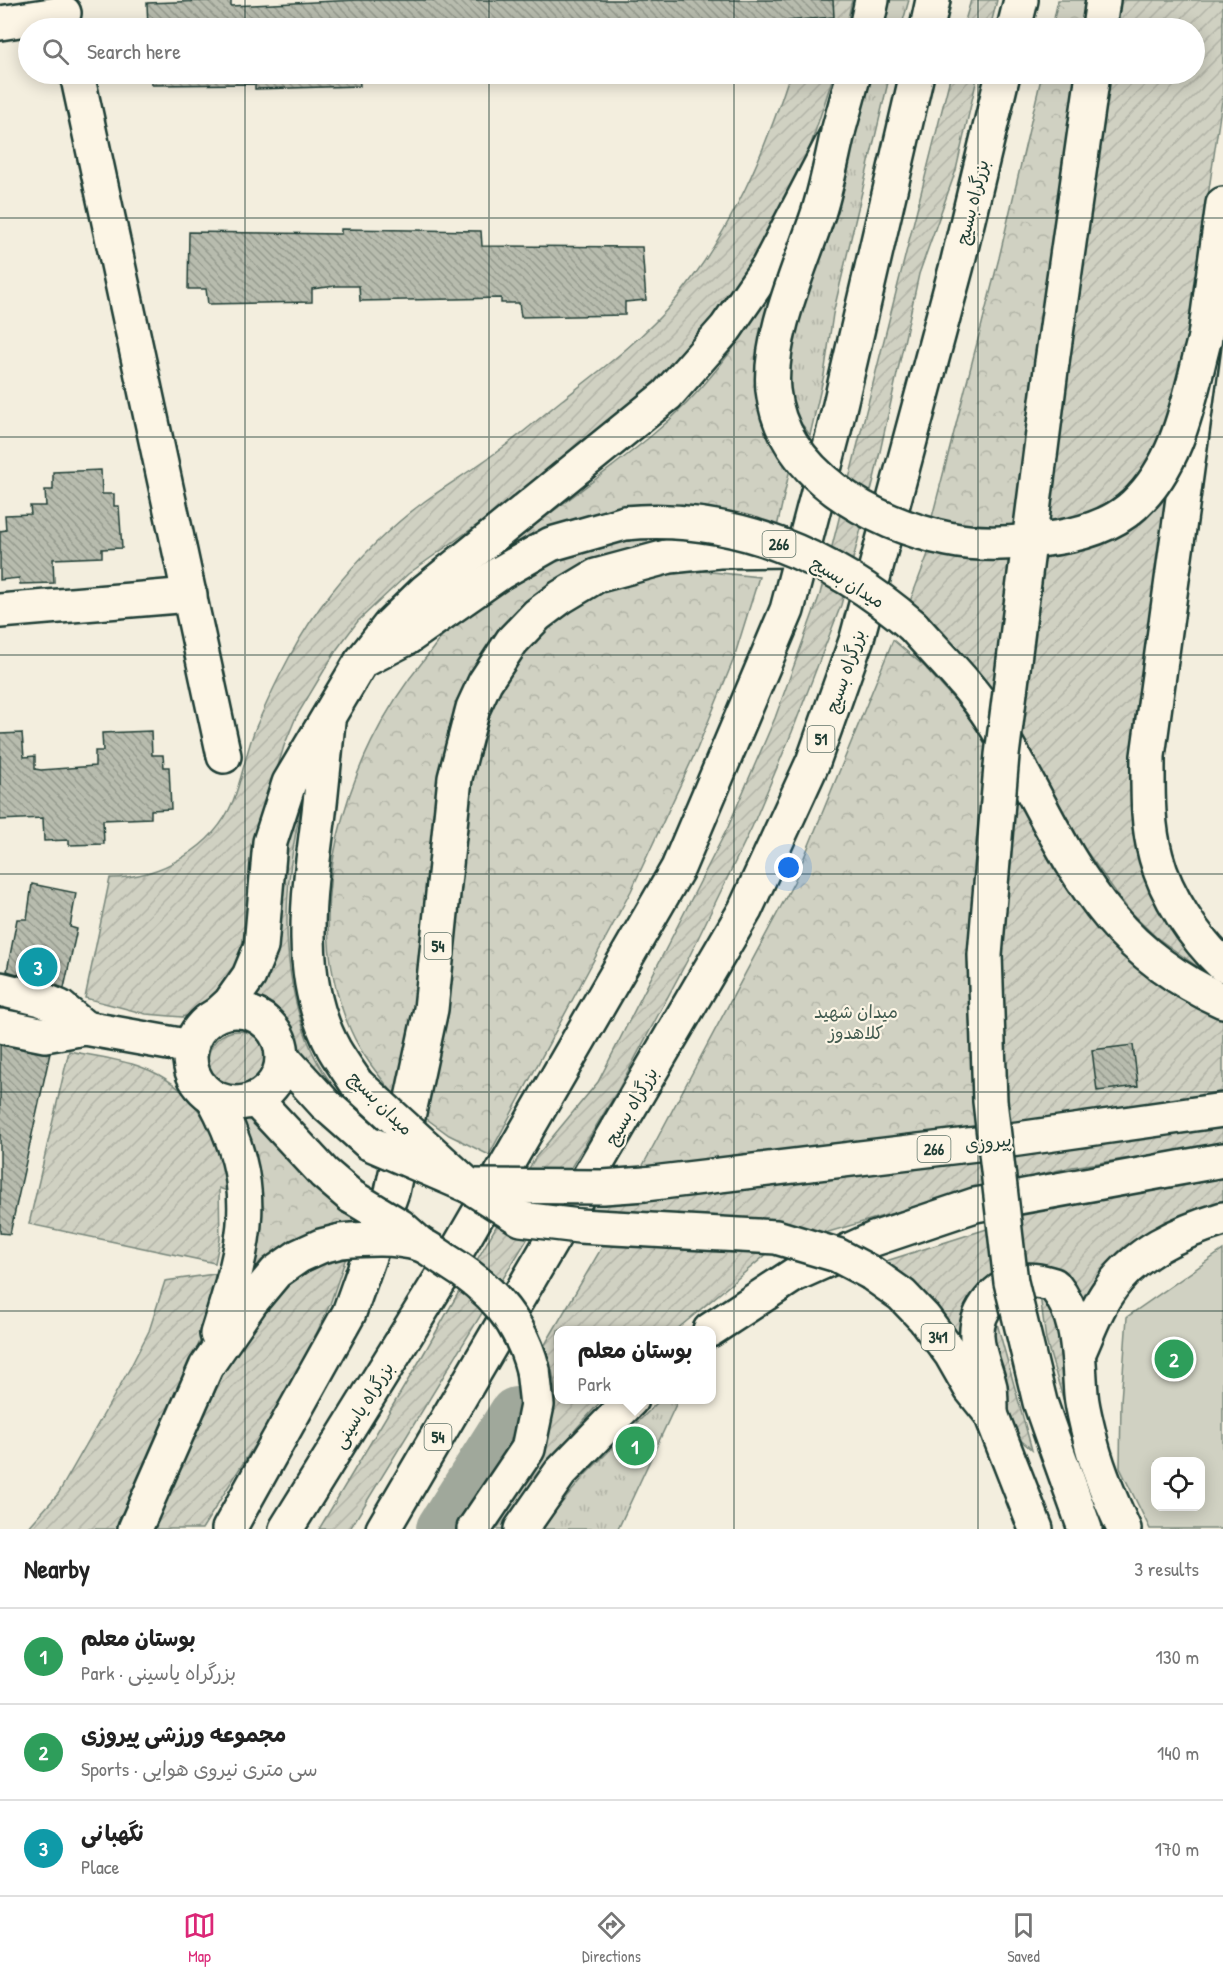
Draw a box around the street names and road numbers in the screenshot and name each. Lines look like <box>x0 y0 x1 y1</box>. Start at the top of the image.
street label: بزرگراه بسیج <box>949 157 995 247</box>
road number: 266 <box>762 531 796 557</box>
street label: میدان بسیج <box>807 550 889 614</box>
street label: بزرگراه بسیج <box>819 626 871 716</box>
road number: 51 <box>808 726 834 752</box>
road number: 54 <box>424 933 452 959</box>
street label: بزرگراه بسیج <box>598 1062 664 1150</box>
street label: میدان بسیج <box>343 1065 419 1141</box>
street label: پیروزی <box>963 1127 1013 1157</box>
road number: 266 <box>918 1136 950 1162</box>
road number: 341 <box>922 1324 954 1350</box>
street label: بزرگراه یاسینی <box>327 1357 399 1453</box>
road number: 54 <box>424 1424 452 1450</box>

